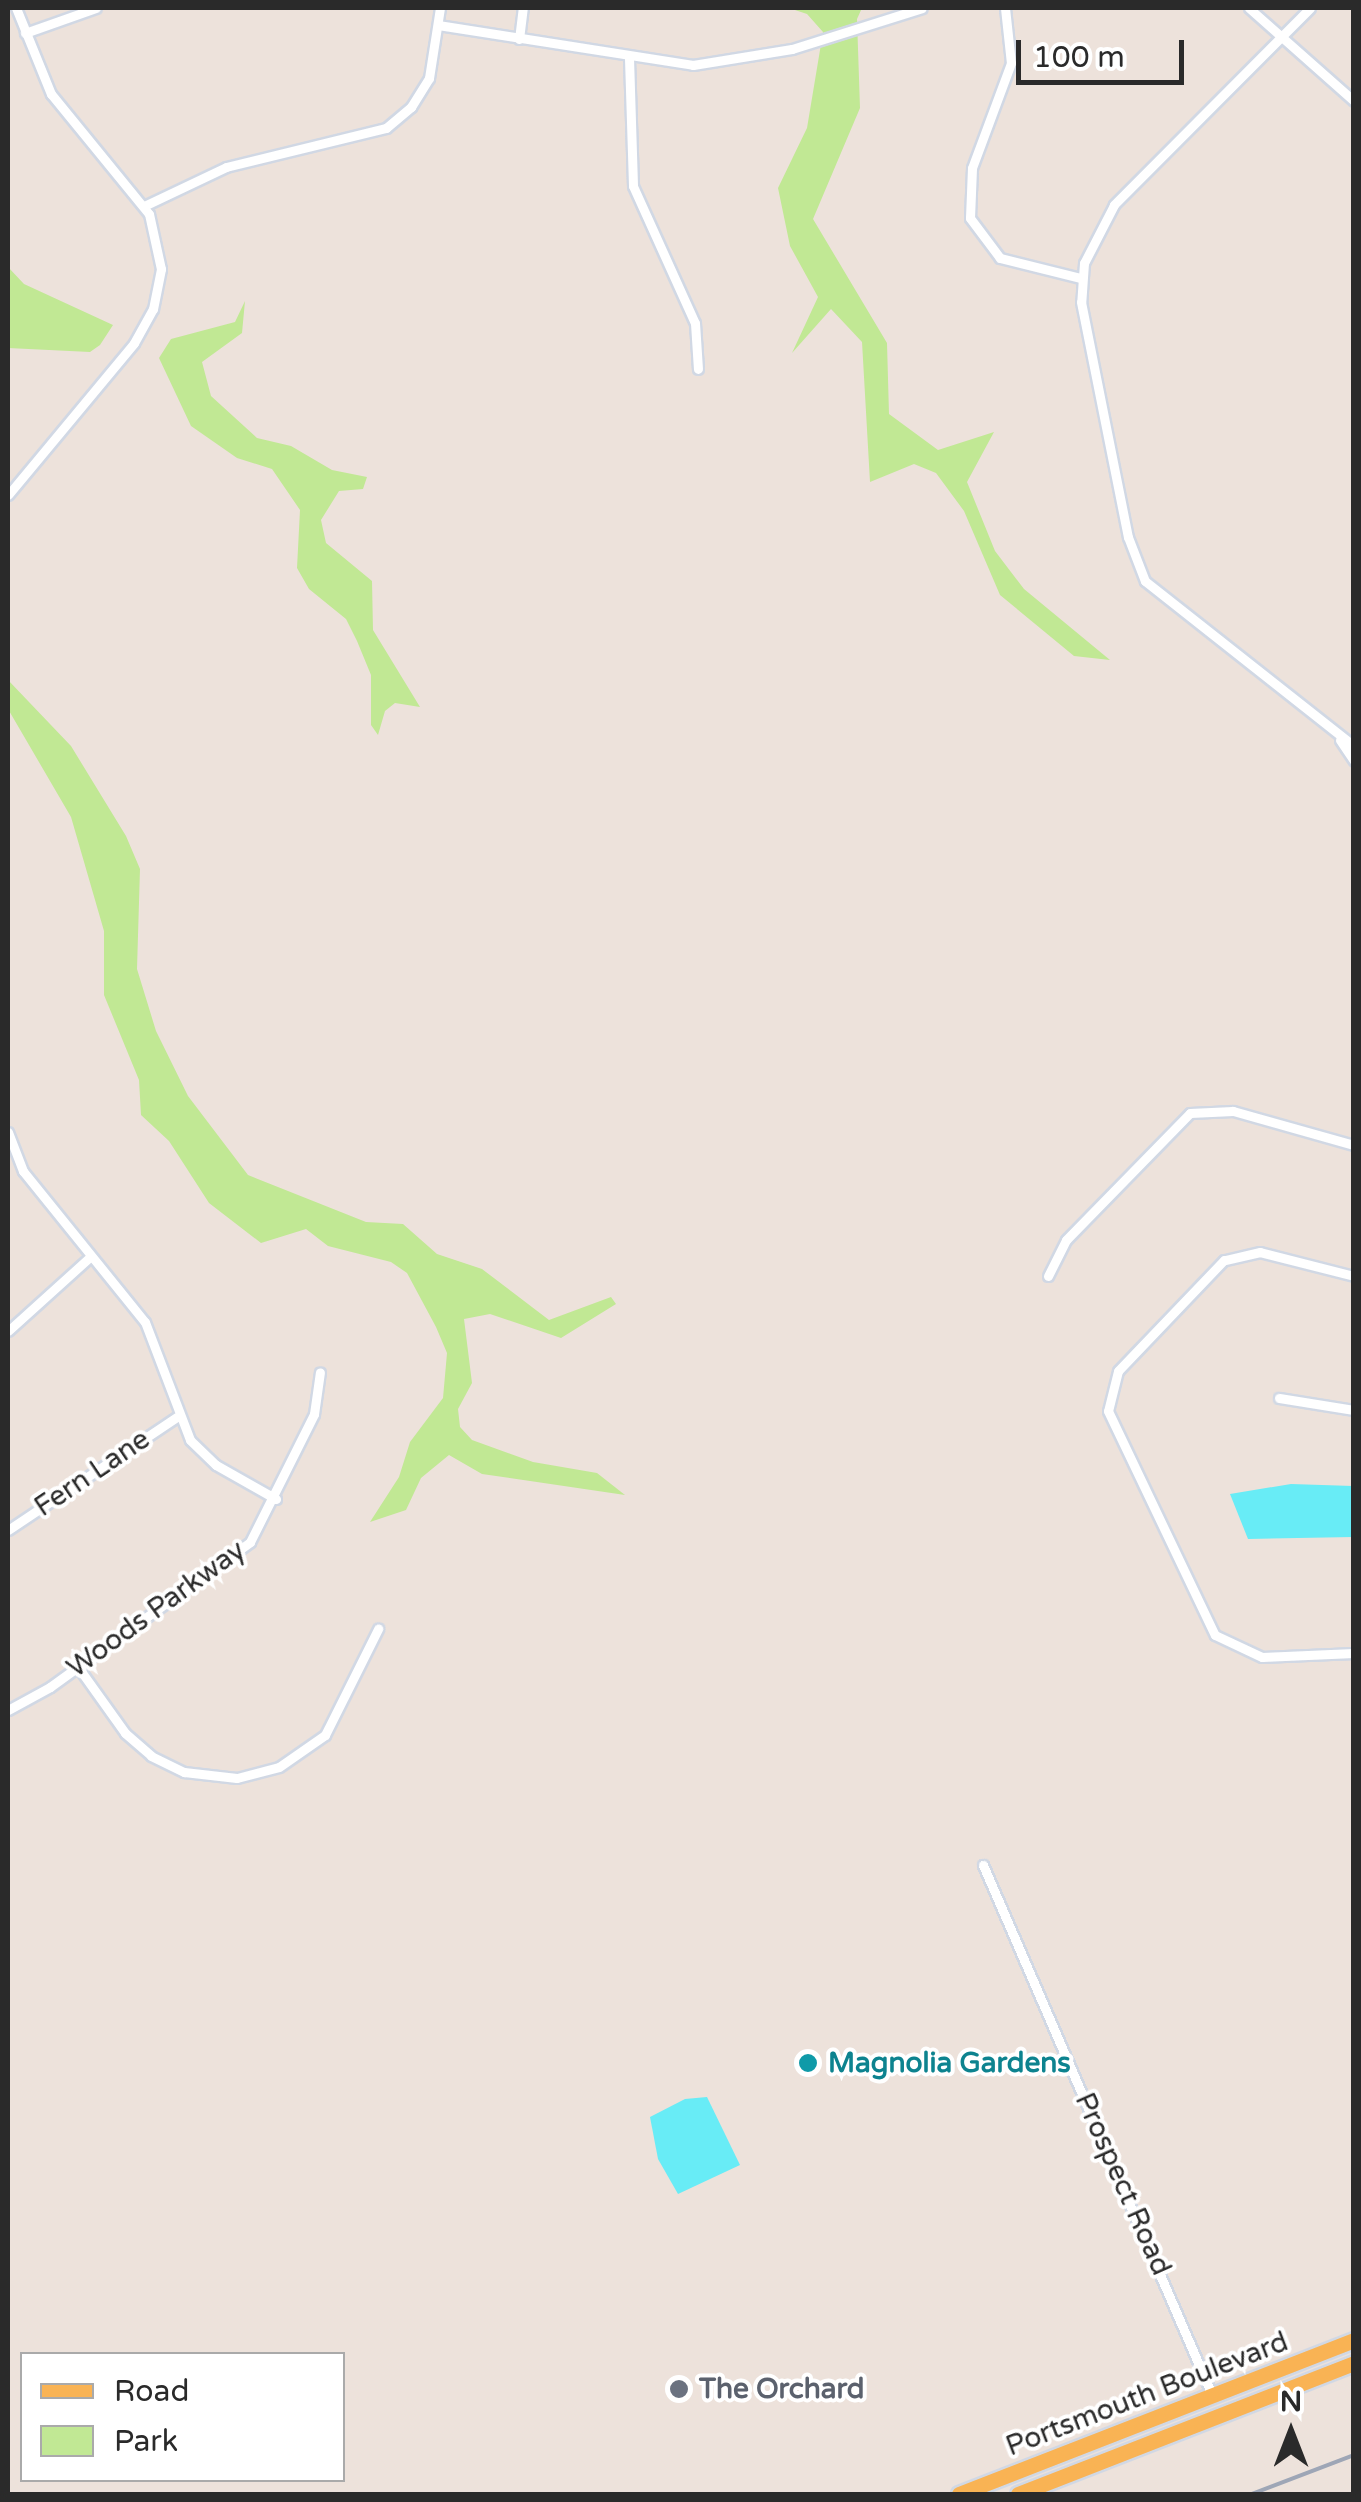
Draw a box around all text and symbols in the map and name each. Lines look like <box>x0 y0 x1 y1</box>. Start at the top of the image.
scale bar <box>1021 20 1188 82</box>
text: 100 m <box>1033 39 1125 76</box>
street label: Fern Lane <box>28 1422 156 1524</box>
street label: Woods Parkway <box>60 1533 252 1685</box>
place label: Magnolia Gardens <box>828 2046 1071 2080</box>
marker: Magnolia Gardens <box>797 2052 819 2074</box>
street label: Prospect Road <box>1068 2088 1178 2280</box>
street label: Portsmouth Boulevard <box>1001 2325 1293 2463</box>
legend <box>20 2352 345 2482</box>
place label: The Orchard <box>699 2372 865 2406</box>
text: Road <box>114 2373 189 2410</box>
marker: The Orchard <box>668 2378 690 2400</box>
north arrow <box>1241 2382 1341 2482</box>
text: N <box>1280 2385 1302 2419</box>
text: Park <box>114 2423 178 2460</box>

